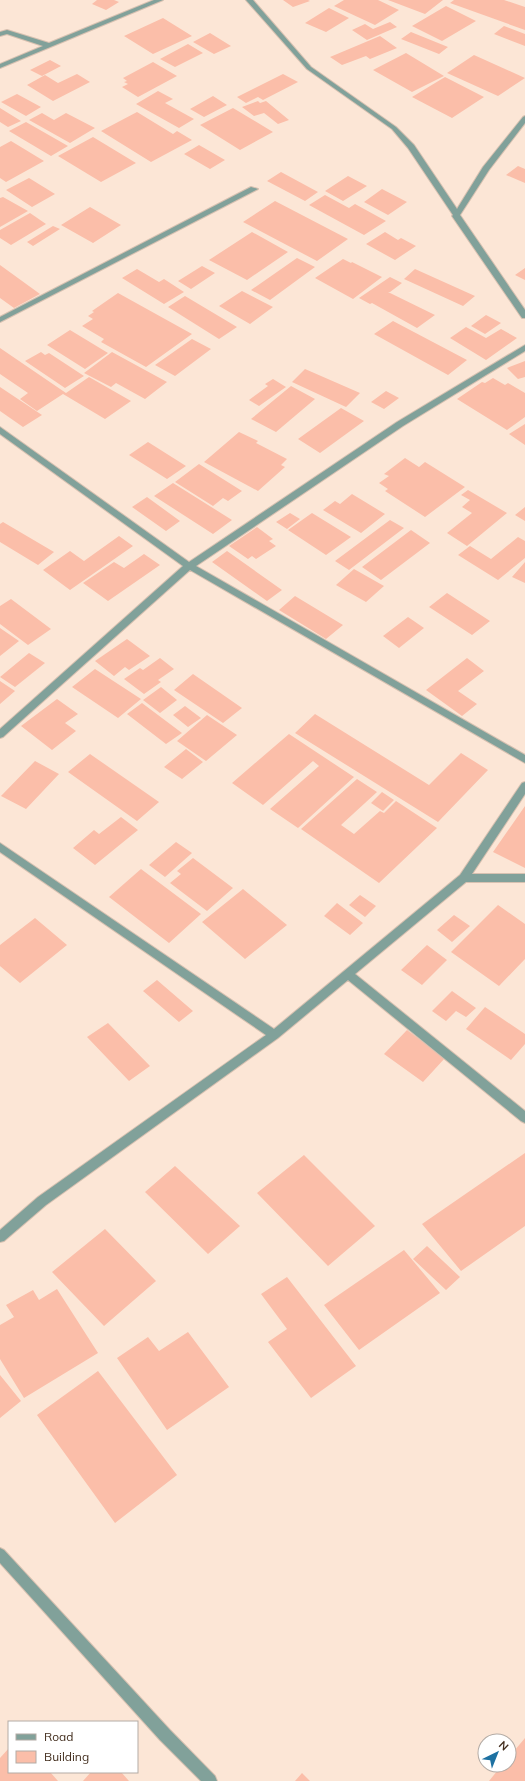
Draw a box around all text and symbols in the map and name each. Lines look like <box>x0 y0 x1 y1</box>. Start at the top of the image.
legend <box>8 1721 138 1773</box>
text: Road <box>44 1729 73 1744</box>
north arrow <box>477 1733 517 1773</box>
text: N <box>496 1738 512 1754</box>
text: Building <box>44 1749 89 1764</box>

